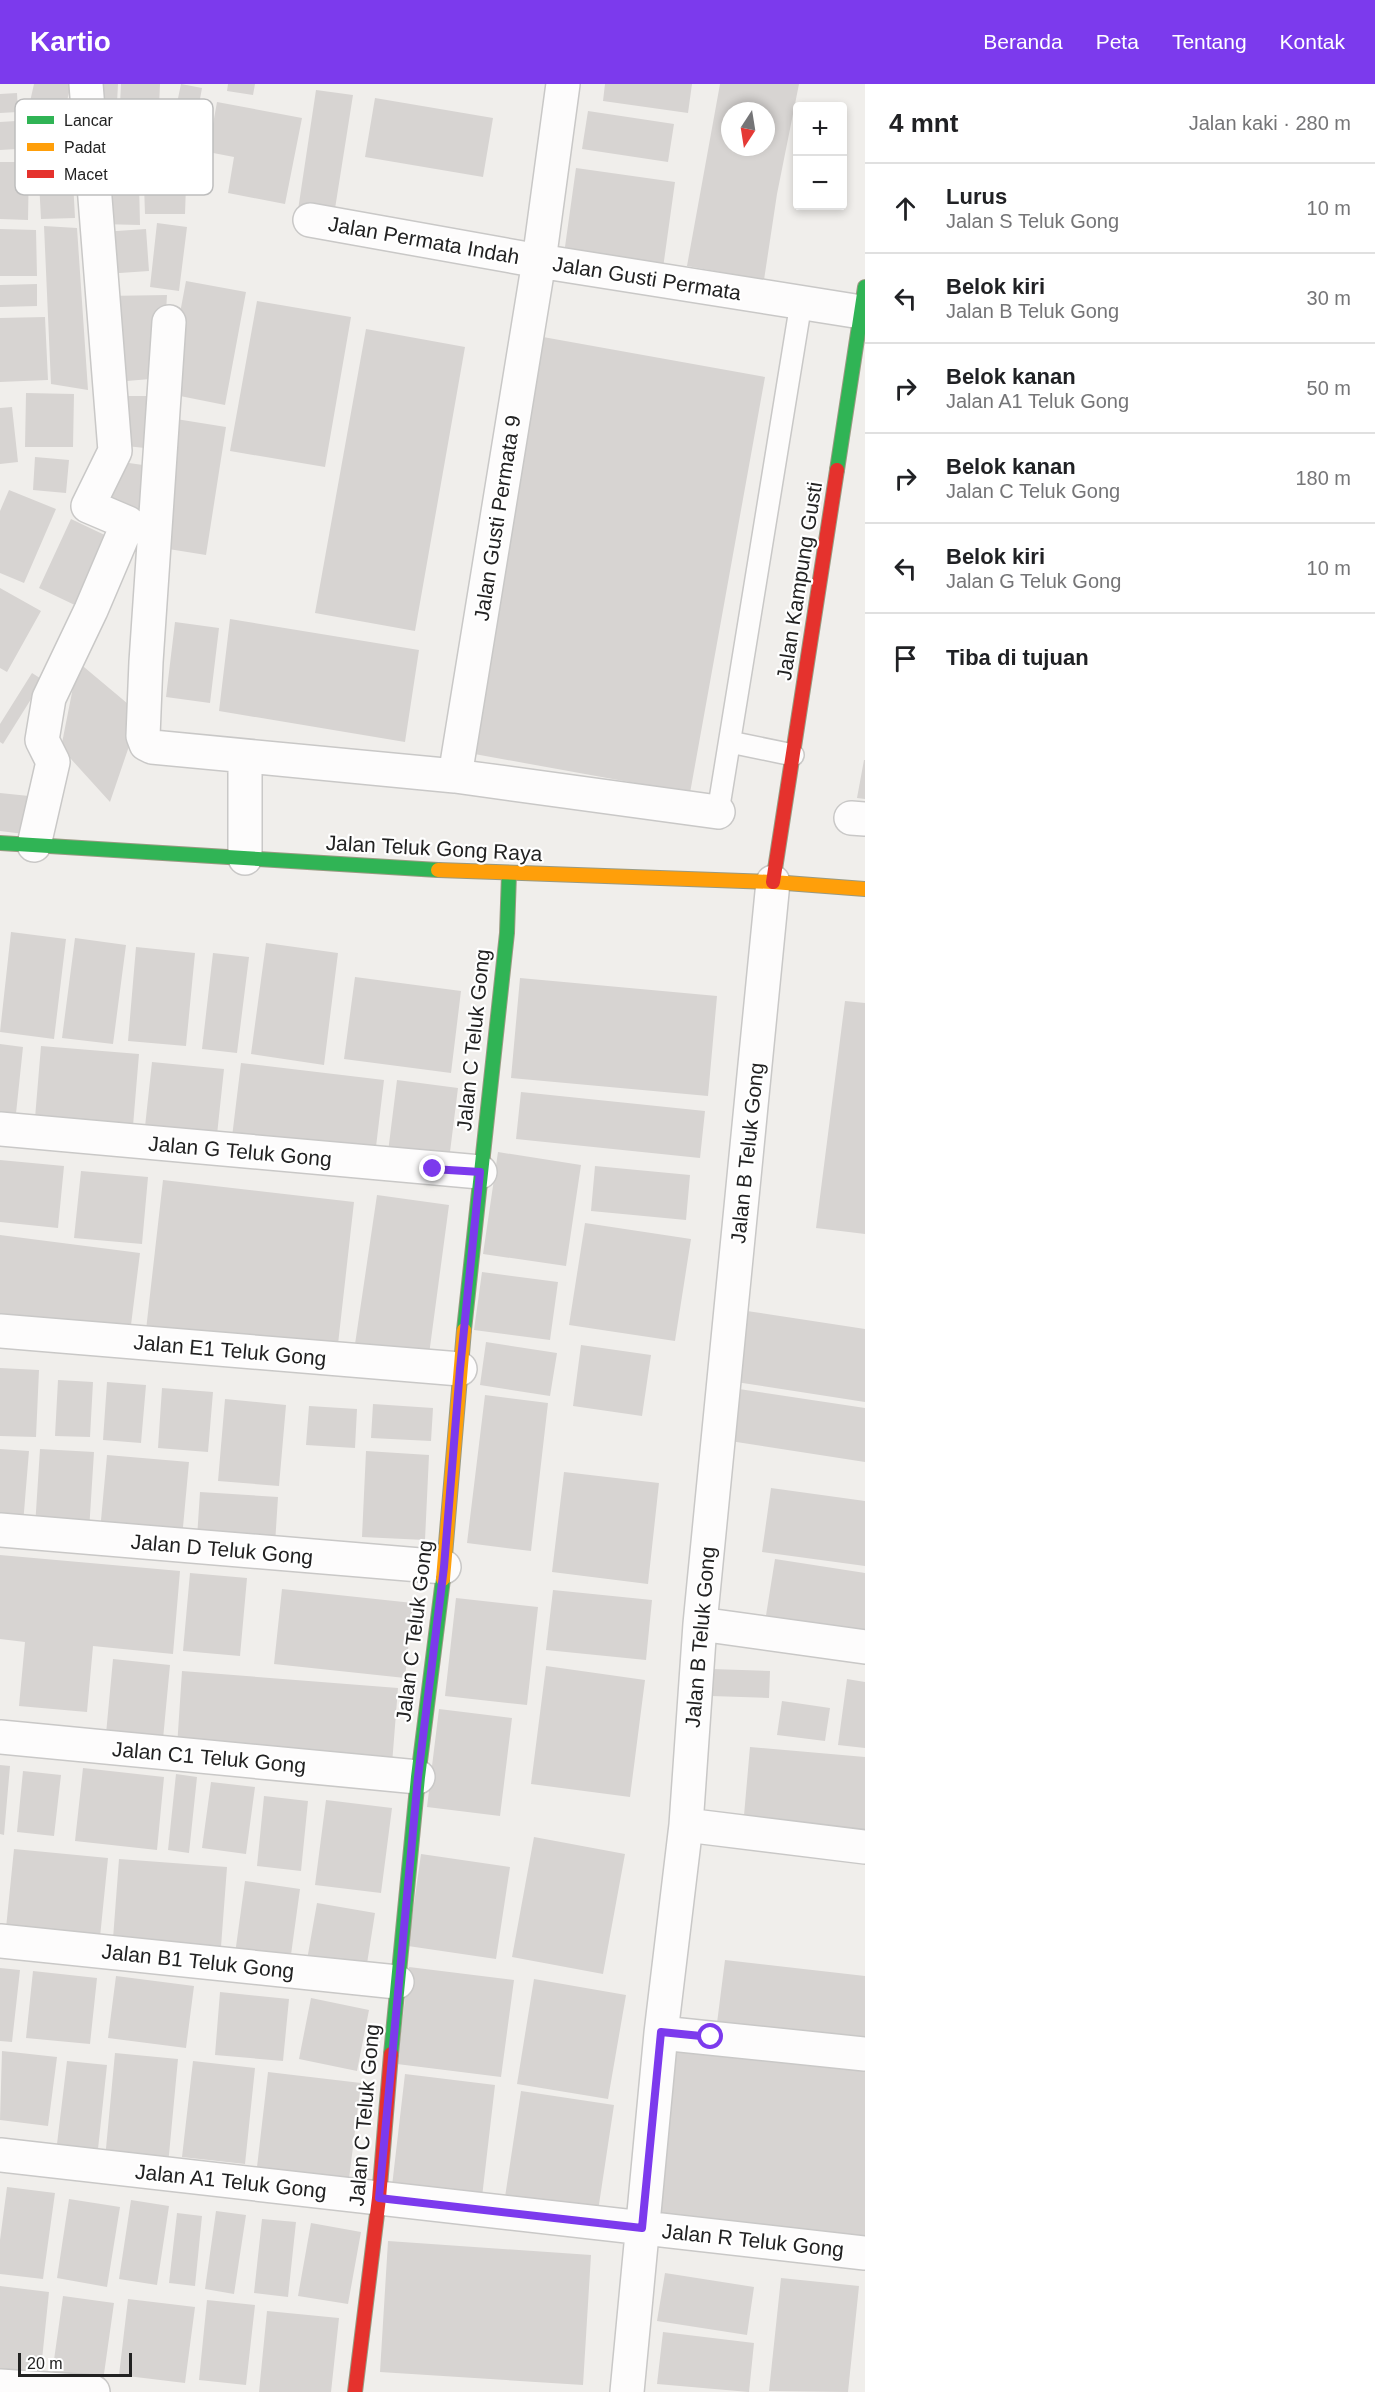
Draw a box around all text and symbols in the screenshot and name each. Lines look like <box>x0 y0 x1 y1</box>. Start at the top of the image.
text: Kartio <box>30 26 111 57</box>
text: Beranda <box>983 30 1063 53</box>
text: Peta <box>1096 30 1139 53</box>
text: Tentang <box>1172 30 1247 53</box>
text: Kontak <box>1280 30 1345 53</box>
legend <box>15 99 213 195</box>
north arrow <box>721 102 775 156</box>
map controls <box>793 102 847 210</box>
button: + <box>793 102 847 156</box>
text: 4 mnt <box>889 108 958 138</box>
text: Lancar <box>64 112 114 129</box>
text: Jalan kaki · 280 m <box>1189 112 1351 134</box>
text: Padat <box>64 139 106 156</box>
button: − <box>793 156 847 210</box>
text: Macet <box>64 166 108 183</box>
text: Lurus <box>946 184 1007 209</box>
icon: ahead <box>889 192 922 225</box>
text: 10 m <box>1307 197 1351 219</box>
text: Jalan S Teluk Gong <box>946 210 1119 232</box>
street label: Jalan Permata Indah <box>327 212 521 268</box>
street label: Jalan Gusti Permata <box>551 252 743 304</box>
text: Belok kiri <box>946 274 1045 299</box>
icon: left <box>889 282 922 315</box>
text: 30 m <box>1307 287 1351 309</box>
text: Jalan B Teluk Gong <box>946 300 1119 322</box>
text: Belok kanan <box>946 364 1076 389</box>
icon: right <box>889 372 922 405</box>
text: 50 m <box>1307 377 1351 399</box>
text: Jalan A1 Teluk Gong <box>946 390 1129 412</box>
street label: Jalan Gusti Permata 9 <box>469 414 525 622</box>
text: Belok kanan <box>946 454 1076 479</box>
icon: right <box>889 462 922 495</box>
text: 180 m <box>1295 467 1351 489</box>
street label: Jalan Kampung Gusti <box>772 480 826 682</box>
text: Jalan C Teluk Gong <box>946 480 1120 502</box>
text: Belok kiri <box>946 544 1045 569</box>
icon: left <box>889 552 922 585</box>
text: 10 m <box>1307 557 1351 579</box>
text: Jalan G Teluk Gong <box>946 570 1121 592</box>
icon: arrive <box>889 642 922 675</box>
text: Tiba di tujuan <box>946 645 1089 670</box>
street label: Jalan Teluk Gong Raya <box>325 831 543 865</box>
street label: Jalan C Teluk Gong <box>452 948 494 1132</box>
street label: Jalan B Teluk Gong <box>726 1061 768 1245</box>
street label: Jalan G Teluk Gong <box>147 1132 333 1170</box>
route end <box>419 1155 445 1181</box>
street label: Jalan E1 Teluk Gong <box>133 1330 327 1370</box>
street label: Jalan D Teluk Gong <box>130 1530 314 1568</box>
street label: Jalan C Teluk Gong <box>391 1539 437 1723</box>
street label: Jalan B Teluk Gong <box>681 1545 719 1729</box>
street label: Jalan C1 Teluk Gong <box>111 1737 307 1777</box>
street label: Jalan B1 Teluk Gong <box>101 1939 295 1983</box>
street label: Jalan C Teluk Gong <box>345 2023 383 2207</box>
route start <box>697 2023 723 2049</box>
street label: Jalan A1 Teluk Gong <box>134 2160 328 2202</box>
street label: Jalan R Teluk Gong <box>661 2219 845 2261</box>
scale bar <box>18 2350 132 2378</box>
text: 20 m <box>27 2355 63 2372</box>

